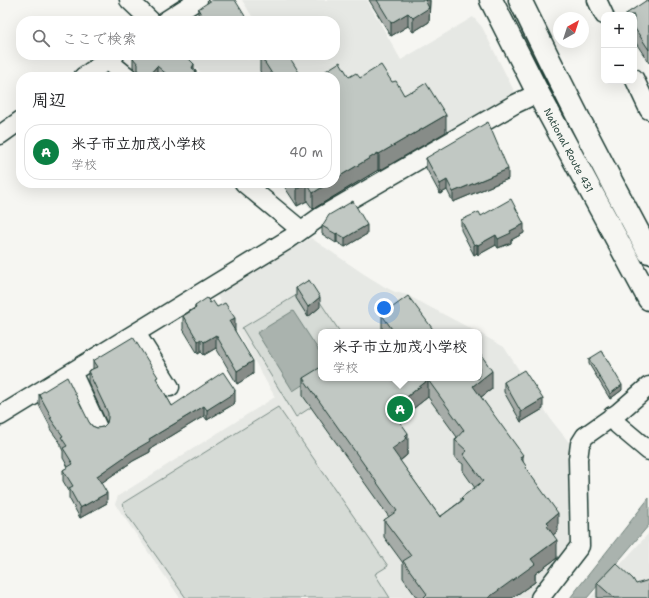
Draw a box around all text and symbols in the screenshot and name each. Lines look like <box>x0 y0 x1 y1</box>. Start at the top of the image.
north arrow <box>553 12 589 48</box>
map controls <box>601 12 637 84</box>
button: + <box>601 12 637 48</box>
search box <box>16 16 340 60</box>
icon: search <box>30 27 52 49</box>
text: ここで検索 <box>62 29 137 49</box>
button: − <box>601 48 637 84</box>
text: 周辺 <box>32 89 66 111</box>
street label: National Route 431 <box>541 106 596 195</box>
text: 米子市立加茂小学校 <box>71 134 206 154</box>
text: A <box>41 144 51 161</box>
text: 40 m <box>289 144 323 161</box>
text: 学校 <box>71 156 97 173</box>
your location <box>374 298 394 318</box>
popup <box>318 329 482 381</box>
text: 米子市立加茂小学校 <box>332 337 468 357</box>
text: 学校 <box>332 359 359 376</box>
pin: A <box>387 394 413 424</box>

